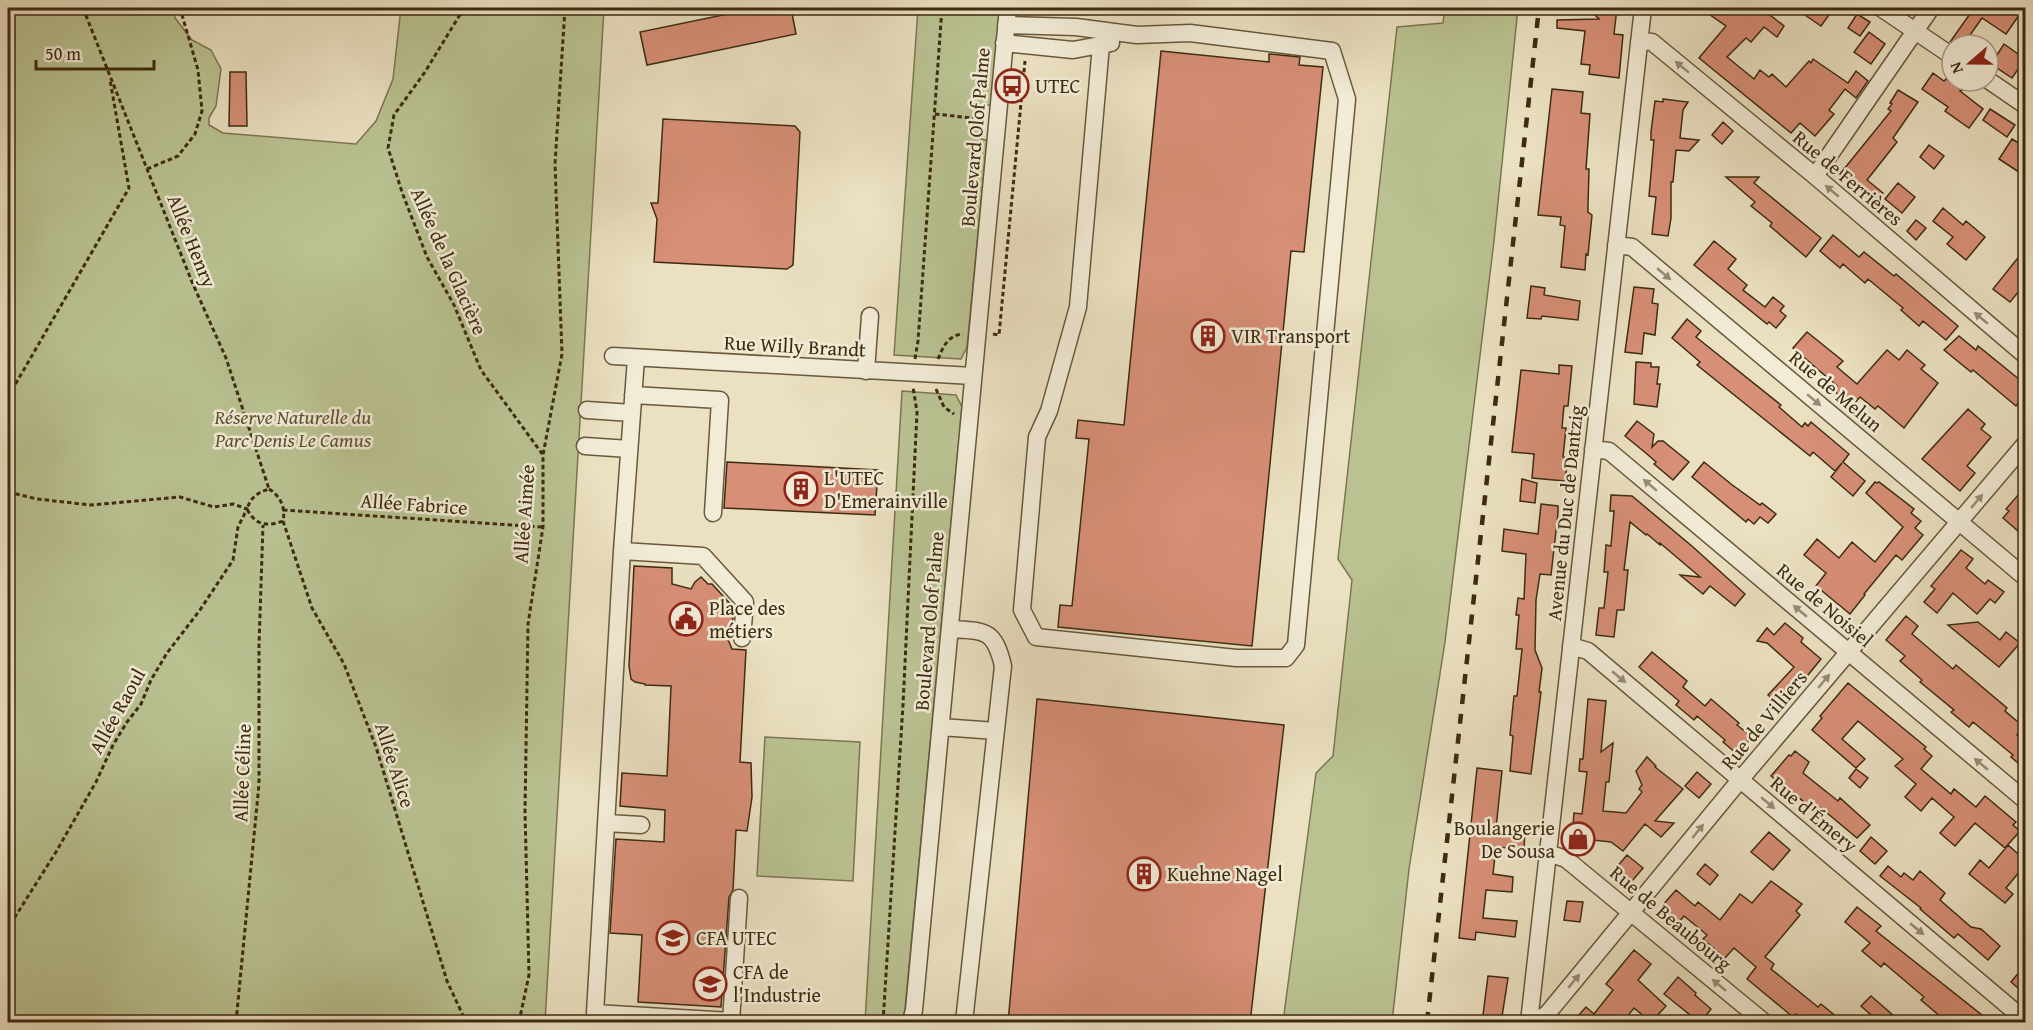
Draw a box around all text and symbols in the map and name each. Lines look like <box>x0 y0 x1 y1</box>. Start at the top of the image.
scale bar <box>36 33 154 71</box>
north arrow <box>1940 33 2000 93</box>
text: 50 m <box>45 40 81 67</box>
street label: Boulevard Olof Palme <box>952 46 997 228</box>
text: N <box>1943 59 1969 77</box>
one-way arrow <box>1675 61 1690 74</box>
bus stop icon: UTEC <box>994 68 1030 104</box>
place label: UTEC <box>1035 71 1081 100</box>
street label: Rue de Ferrières <box>1787 123 1910 232</box>
street label: Allée de la Glacière <box>404 182 495 339</box>
one-way arrow <box>1824 185 1840 198</box>
street label: Allée Henry <box>161 190 224 292</box>
one-way arrow <box>1656 268 1672 281</box>
one-way arrow <box>1974 312 1989 325</box>
building icon: VIR Transport <box>1190 318 1226 354</box>
place label: VIR Transport <box>1231 321 1350 350</box>
street label: Rue Willy Brandt <box>723 327 867 364</box>
street label: Rue de Melun <box>1783 343 1889 438</box>
one-way arrow <box>1806 393 1821 406</box>
park label: Réserve Naturelle du Parc Denis Le Camus <box>213 402 372 454</box>
street label: Avenue du Duc de Dantzig <box>1539 404 1590 622</box>
street label: Allée Aimée <box>506 463 541 565</box>
place label: L'UTEC D'Emerainville <box>824 463 948 515</box>
building icon: L'UTEC D'Emerainville <box>783 471 819 507</box>
one-way arrow <box>1642 479 1658 492</box>
street label: Allée Fabrice <box>359 485 469 522</box>
one-way arrow <box>1970 494 1983 509</box>
street label: Boulevard Olof Palme <box>906 530 951 712</box>
street label: Rue de Noisiel <box>1771 556 1880 654</box>
place label: Place des métiers <box>709 593 786 645</box>
public building icon: Place des métiers <box>668 601 704 637</box>
one-way arrow <box>1793 605 1808 618</box>
street label: Allée Raoul <box>81 662 152 759</box>
street label: Rue de Villiers <box>1713 664 1814 776</box>
one-way arrow <box>1611 671 1627 684</box>
one-way arrow <box>1817 674 1830 689</box>
street label: Allée Alice <box>368 718 423 811</box>
street label: Allée Céline <box>225 723 258 823</box>
one-way arrow <box>1973 757 1989 770</box>
street label: Rue d'Émery <box>1764 768 1864 859</box>
one-way arrow <box>1760 797 1776 810</box>
place label: Boulangerie De Sousa <box>1454 813 1556 865</box>
shop icon: Boulangerie De Sousa <box>1560 821 1596 857</box>
one-way arrow <box>1692 823 1704 838</box>
building icon: Kuehne Nagel <box>1126 856 1162 892</box>
street label: Rue de Beaubourg <box>1604 858 1739 977</box>
place label: Kuehne Nagel <box>1167 859 1283 888</box>
school or university icon: CFA UTEC <box>655 920 691 956</box>
place label: CFA UTEC <box>696 923 777 952</box>
one-way arrow <box>1909 923 1925 936</box>
place label: CFA de l'Industrie <box>733 957 821 1009</box>
school or university icon: CFA de l'Industrie <box>692 966 728 1002</box>
one-way arrow <box>1568 973 1581 989</box>
one-way arrow <box>1712 979 1727 992</box>

